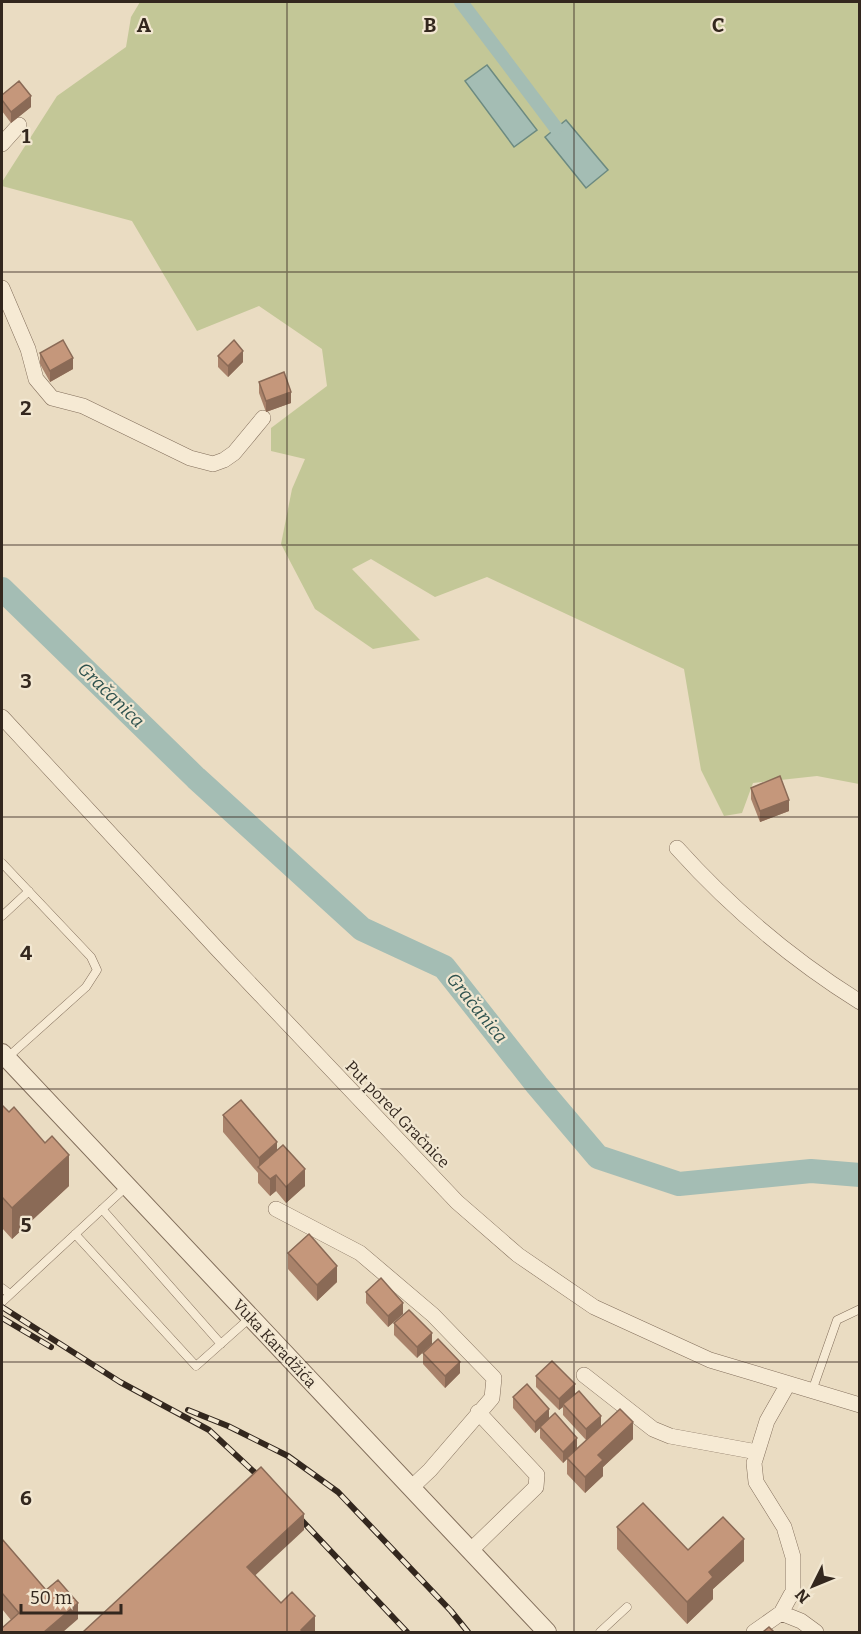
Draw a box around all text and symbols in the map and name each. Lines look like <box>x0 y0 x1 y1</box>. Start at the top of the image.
text: A <box>137 13 152 37</box>
text: B <box>424 13 437 37</box>
text: C <box>712 13 724 37</box>
text: 1 <box>22 124 31 148</box>
text: 2 <box>20 396 32 420</box>
water label: Gračanica <box>73 658 149 732</box>
text: 3 <box>20 669 32 693</box>
text: 4 <box>20 941 32 965</box>
water label: Gračanica <box>442 968 512 1048</box>
street label: Put pored Gračnice <box>342 1057 454 1172</box>
text: 5 <box>21 1213 32 1237</box>
street label: Vuka Karadžića <box>229 1295 321 1392</box>
text: 6 <box>20 1486 32 1510</box>
north arrow <box>783 1556 843 1616</box>
scale bar <box>21 1577 122 1615</box>
text: N <box>791 1585 814 1607</box>
text: 50 m <box>30 1587 72 1609</box>

